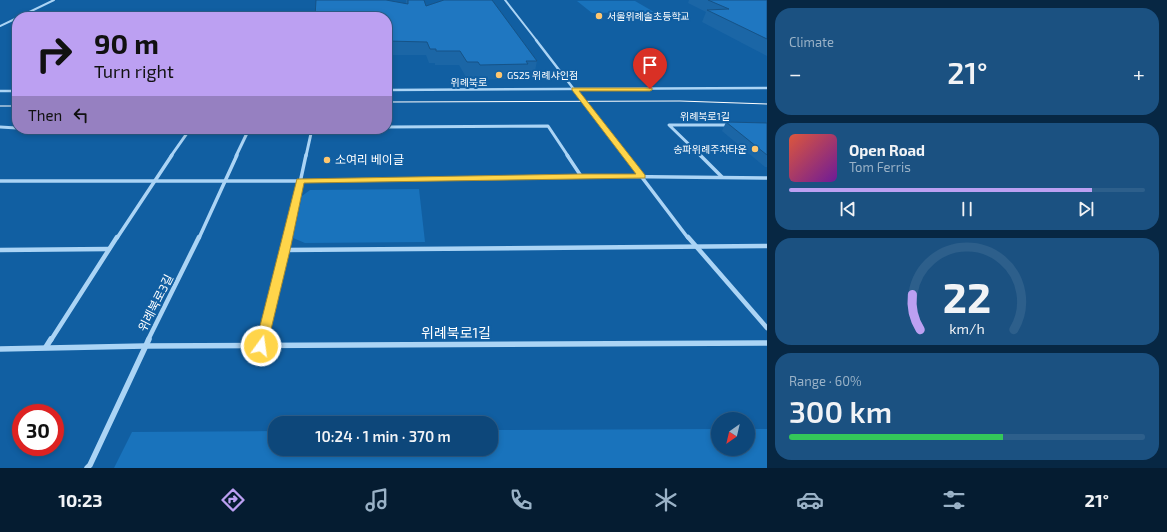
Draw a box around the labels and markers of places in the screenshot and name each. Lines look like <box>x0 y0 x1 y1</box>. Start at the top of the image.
place label: 서울위례솔초등학교 <box>607 10 690 22</box>
marker: 서울위례솔초등학교 <box>594 11 604 21</box>
pin <box>633 48 667 89</box>
place label: GS25 위례샤인점 <box>507 69 578 81</box>
marker: GS25 위례샤인점 <box>494 70 504 80</box>
place label: 송파위례주차타운 <box>673 143 747 155</box>
marker: 송파위례주차타운 <box>750 144 760 154</box>
place label: 소여리 베이글 <box>335 152 404 166</box>
marker: 소여리 베이글 <box>322 155 332 165</box>

